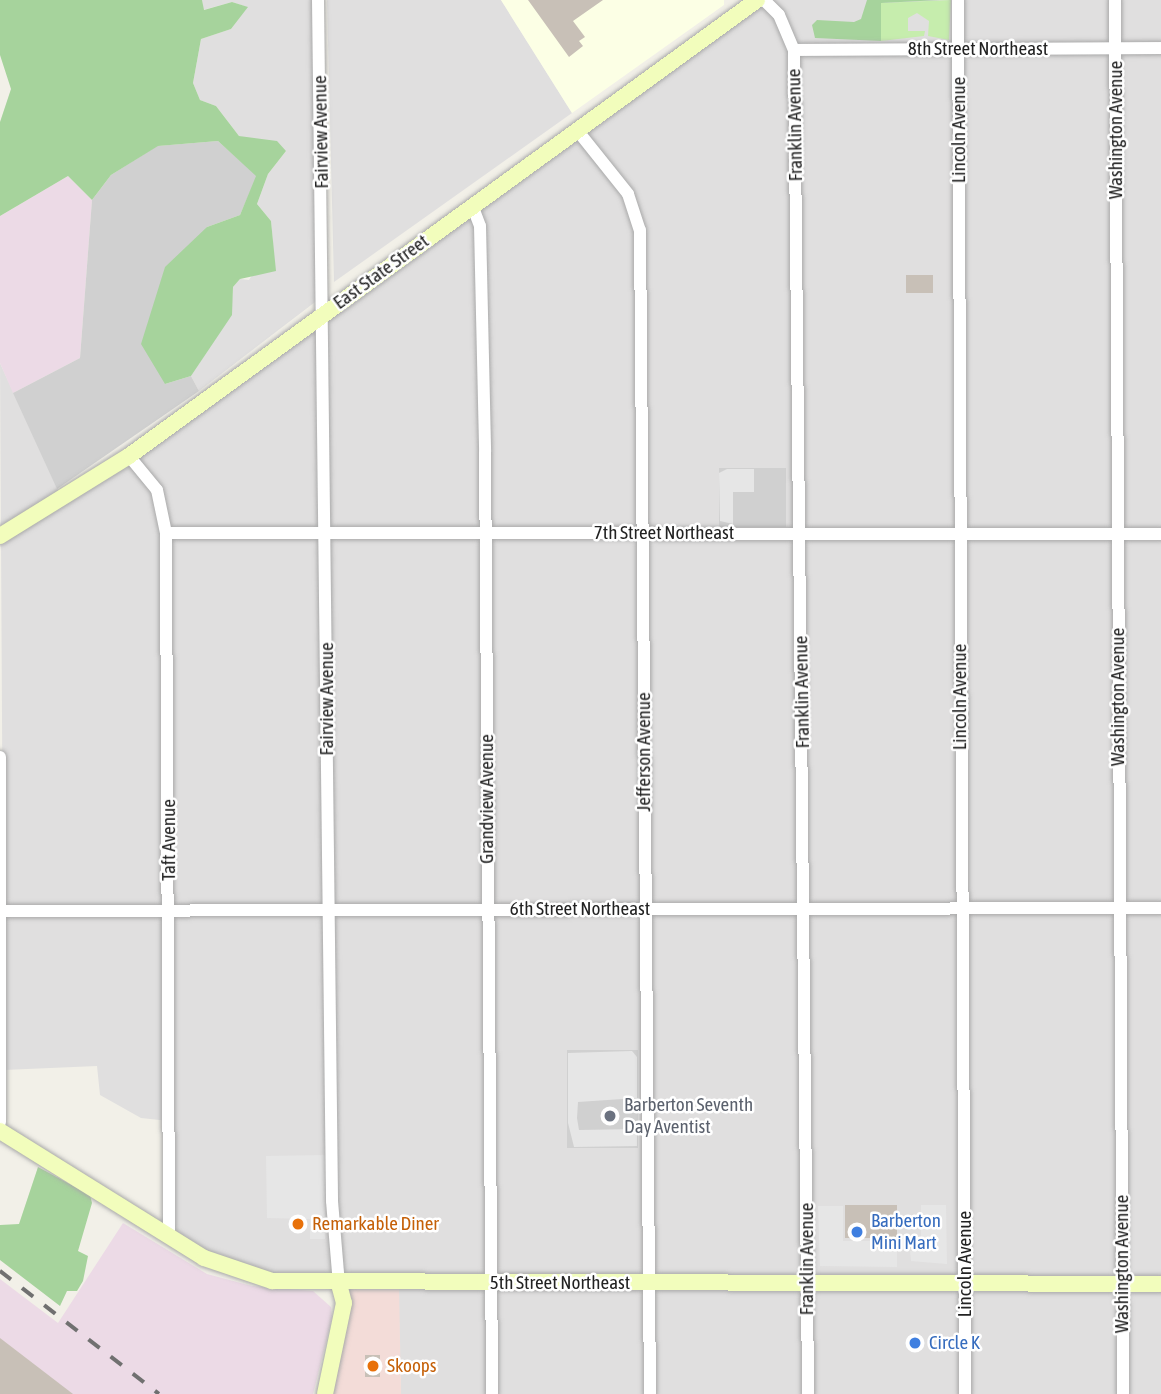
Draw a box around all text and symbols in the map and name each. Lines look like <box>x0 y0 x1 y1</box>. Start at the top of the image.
street label: 8th Street Northeast <box>908 38 1048 60</box>
street label: Washington Avenue <box>1105 61 1127 199</box>
street label: Franklin Avenue <box>783 68 807 182</box>
street label: Fairview Avenue <box>309 75 333 189</box>
street label: Lincoln Avenue <box>948 77 970 183</box>
street label: East State Street <box>329 230 433 314</box>
street label: 7th Street Northeast <box>594 522 734 544</box>
street label: Washington Avenue <box>1107 628 1129 766</box>
street label: Franklin Avenue <box>790 635 814 749</box>
street label: Fairview Avenue <box>316 642 338 756</box>
street label: Lincoln Avenue <box>949 644 971 750</box>
street label: Jefferson Avenue <box>633 692 655 812</box>
street label: Grandview Avenue <box>476 734 498 864</box>
street label: Taft Avenue <box>158 799 180 881</box>
street label: 6th Street Northeast <box>510 898 650 920</box>
place label: Barberton Seventh Day Aventist <box>624 1094 753 1138</box>
marker: Barberton Seventh Day Aventist <box>602 1108 618 1124</box>
street label: Washington Avenue <box>1111 1195 1133 1333</box>
street label: Franklin Avenue <box>796 1203 818 1315</box>
place label: Barberton Mini Mart <box>871 1210 941 1254</box>
street label: Lincoln Avenue <box>954 1211 976 1317</box>
place label: Remarkable Diner <box>312 1213 439 1235</box>
marker: Remarkable Diner <box>290 1216 306 1232</box>
marker: Barberton Mini Mart <box>849 1224 865 1240</box>
street label: 5th Street Northeast <box>490 1272 630 1294</box>
place label: Circle K <box>929 1332 980 1354</box>
marker: Circle K <box>907 1335 923 1351</box>
place label: Skoops <box>387 1355 437 1377</box>
marker: Skoops <box>365 1358 381 1374</box>

